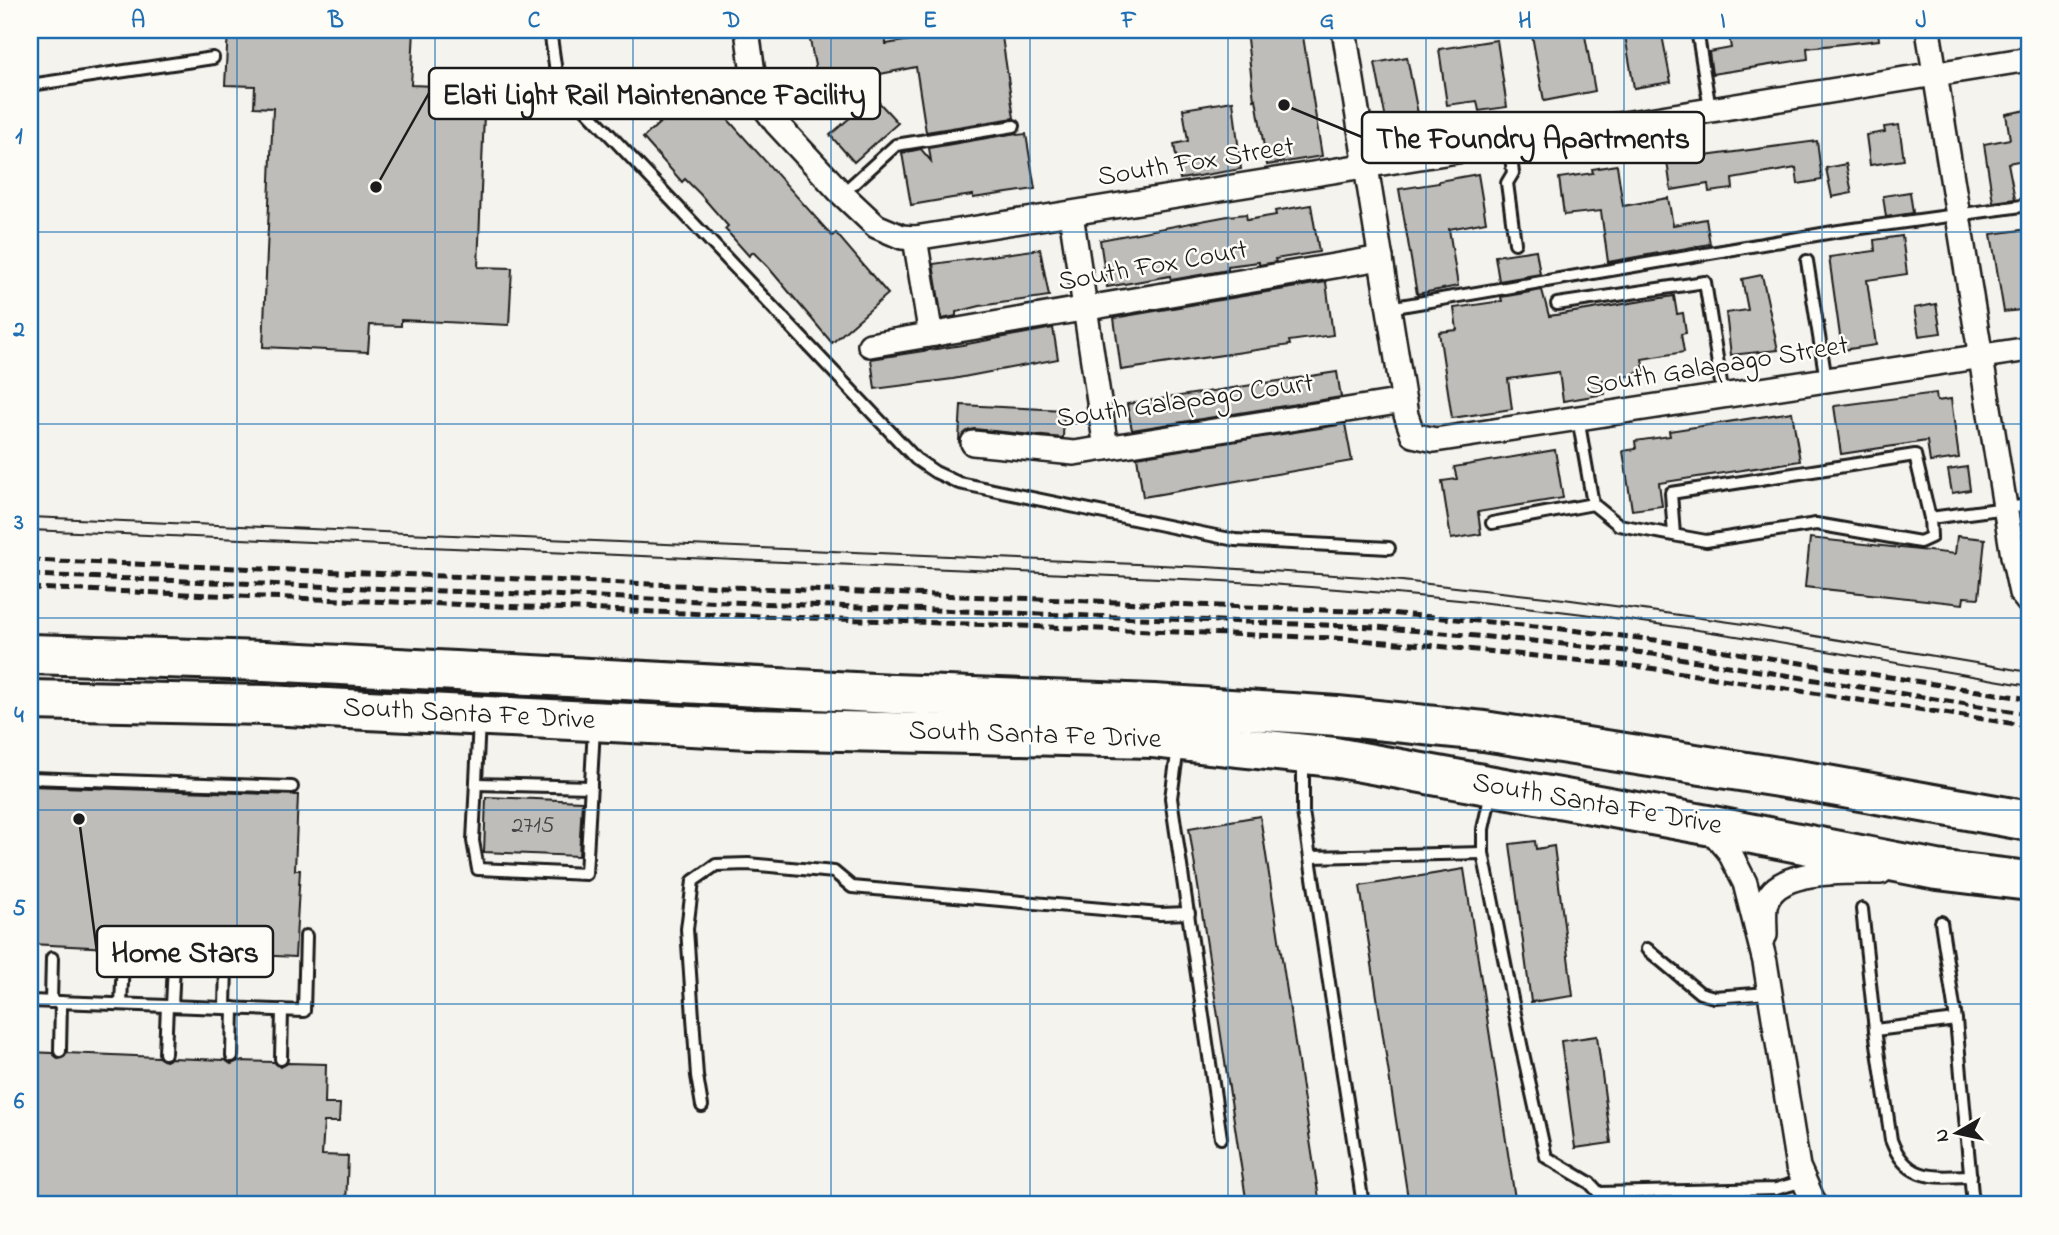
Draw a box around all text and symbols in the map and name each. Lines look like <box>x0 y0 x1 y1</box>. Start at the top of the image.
text: A <box>131 5 145 38</box>
text: B <box>327 5 344 38</box>
text: C <box>528 5 541 38</box>
text: D <box>723 5 740 38</box>
text: E <box>923 5 937 38</box>
text: F <box>1121 5 1137 38</box>
text: G <box>1320 5 1334 38</box>
text: H <box>1518 5 1532 38</box>
text: I <box>1720 5 1726 38</box>
text: J <box>1915 5 1927 38</box>
callout: Elati Light Rail Maintenance Facility <box>429 68 880 119</box>
text: Elati Light Rail Maintenance Facility <box>442 75 866 120</box>
callout: The Foundry Apartments <box>1362 112 1704 163</box>
text: The Foundry Apartments <box>1376 119 1690 163</box>
text: 1 <box>15 121 23 154</box>
street label: South Fox Street <box>1095 127 1297 199</box>
street label: South Fox Court <box>1055 230 1251 304</box>
text: 2 <box>12 314 25 347</box>
street label: South Galapago Street <box>1583 326 1851 408</box>
street label: South Galapago Court <box>1054 364 1316 440</box>
text: 3 <box>13 507 24 540</box>
street label: South Santa Fe Drive <box>342 688 597 742</box>
text: 4 <box>14 700 24 733</box>
street label: South Santa Fe Drive <box>908 711 1162 761</box>
street label: South Santa Fe Drive <box>1469 763 1725 847</box>
house number: 2715 <box>511 809 555 844</box>
text: 5 <box>12 893 26 926</box>
callout: Home Stars <box>97 926 273 977</box>
text: Home Stars <box>111 933 259 977</box>
text: 6 <box>14 1086 25 1119</box>
north arrow <box>1923 1098 1993 1168</box>
text: N <box>1928 1127 1957 1144</box>

